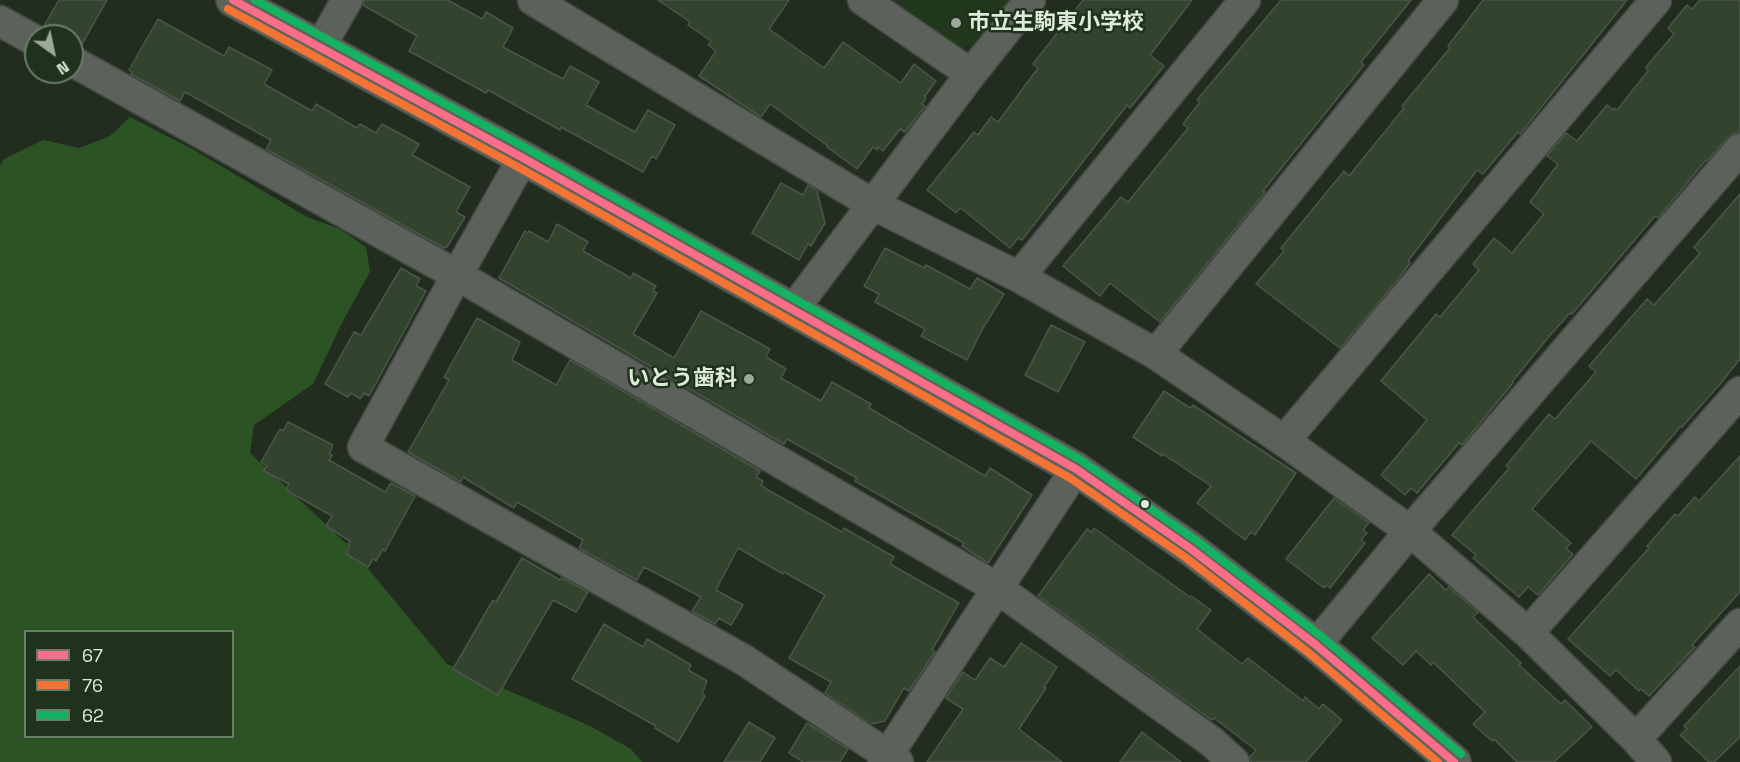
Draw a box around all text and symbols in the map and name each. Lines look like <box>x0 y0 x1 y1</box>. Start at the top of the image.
place label: 市立生駒東小学校 <box>968 10 1144 36</box>
marker: 市立生駒東小学校 <box>949 16 963 30</box>
north arrow <box>24 24 84 84</box>
text: N <box>53 56 73 80</box>
place label: いとう歯科 <box>627 366 737 392</box>
marker: いとう歯科 <box>742 372 756 386</box>
unlabelled marker <box>1139 498 1151 510</box>
legend <box>24 630 234 738</box>
text: 67 <box>82 644 103 667</box>
text: 76 <box>82 674 103 697</box>
text: 62 <box>82 704 104 727</box>

